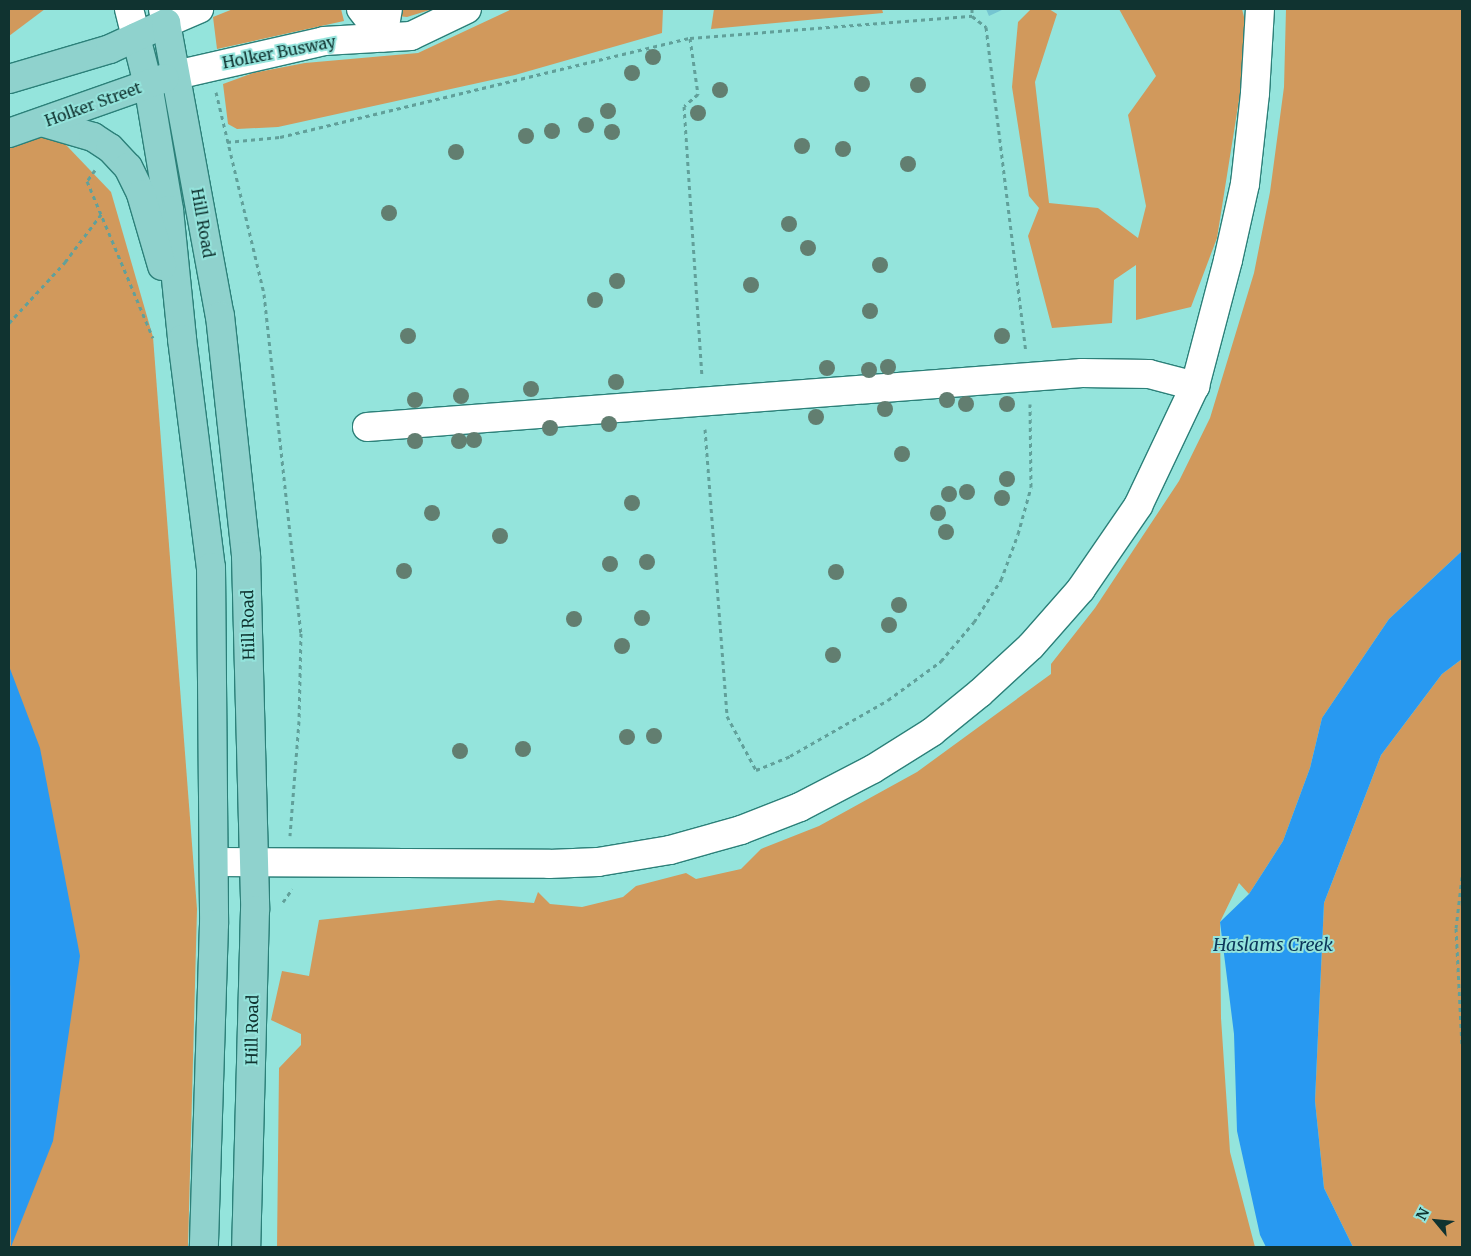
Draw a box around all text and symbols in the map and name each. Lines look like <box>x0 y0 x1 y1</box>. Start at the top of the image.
street label: Holker Busway <box>221 32 337 72</box>
street label: Holker Street <box>42 78 144 130</box>
street label: Hill Road <box>187 187 219 259</box>
street label: Hill Road <box>238 590 258 660</box>
water label: Haslams Creek <box>1213 934 1333 956</box>
street label: Hill Road <box>242 995 262 1065</box>
north arrow <box>1411 1196 1461 1246</box>
text: N <box>1412 1205 1433 1223</box>

